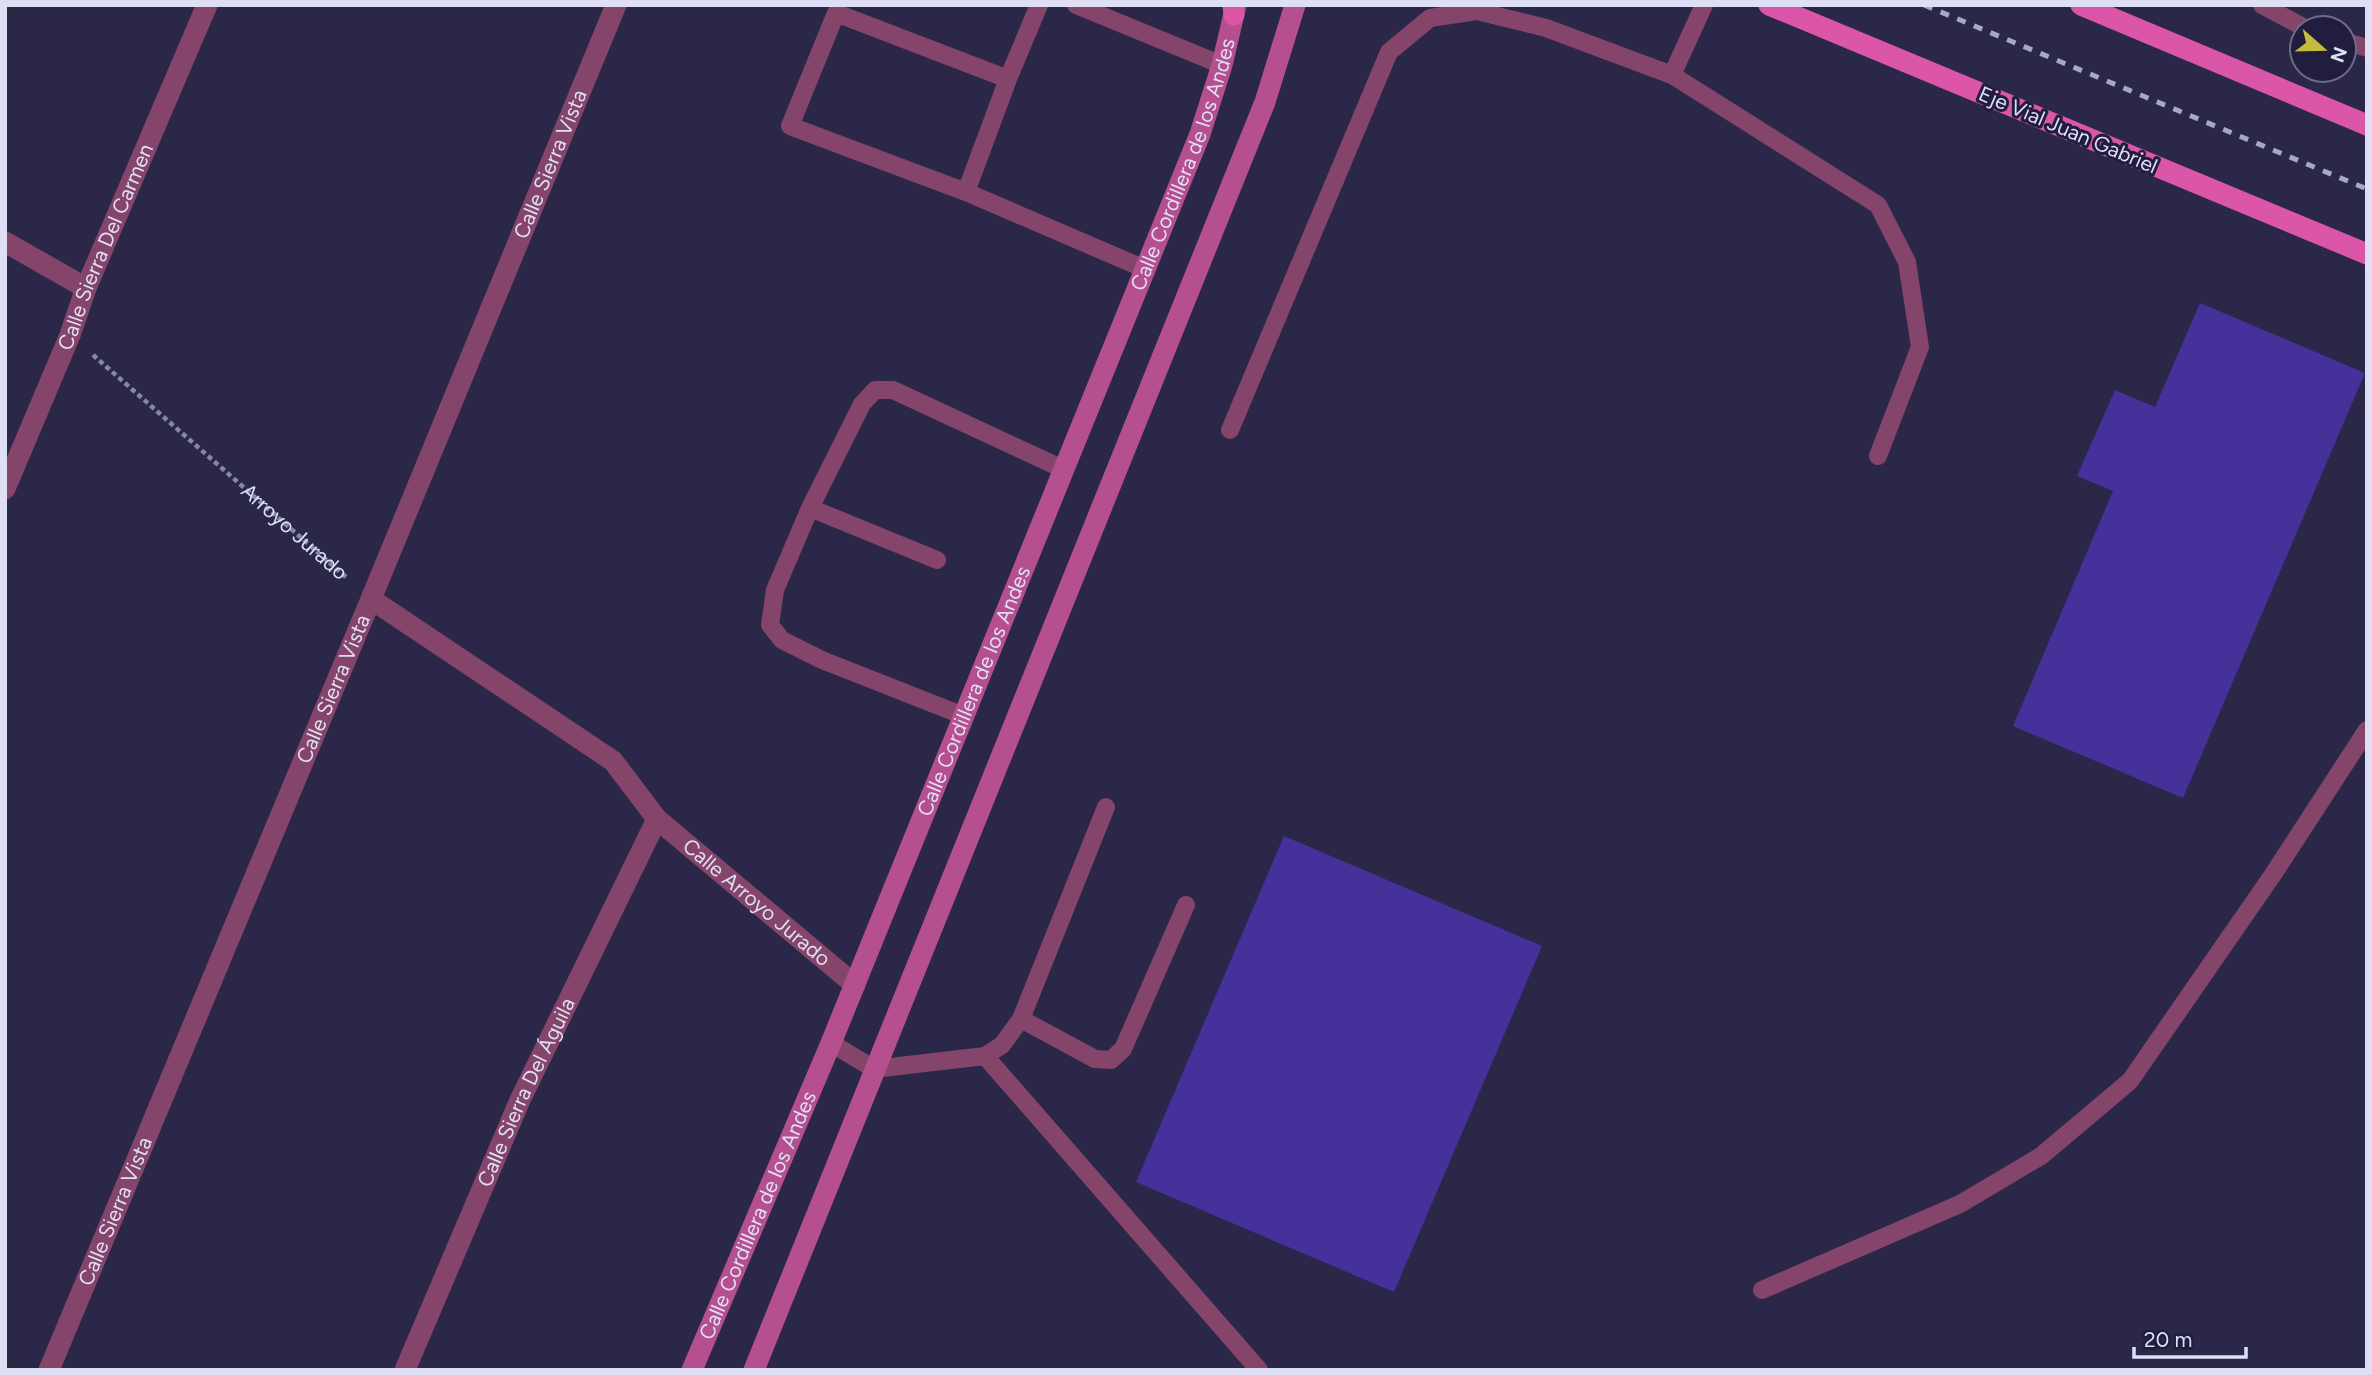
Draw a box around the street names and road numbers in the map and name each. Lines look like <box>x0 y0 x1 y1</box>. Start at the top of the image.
street label: Calle Cordillera de los Andes <box>1125 36 1240 294</box>
street label: Eje Vial Juan Gabriel <box>1975 81 2161 179</box>
street label: Calle Sierra Vista <box>508 86 592 242</box>
street label: Calle Sierra Del Carmen <box>52 140 158 354</box>
street label: Arroyo Jurado <box>236 478 353 585</box>
street label: Calle Cordillera de los Andes <box>911 562 1035 820</box>
street label: Calle Sierra Vista <box>291 611 375 767</box>
street label: Calle Arroyo Jurado <box>678 833 836 971</box>
street label: Calle Sierra Del Águila <box>472 993 580 1190</box>
street label: Calle Cordillera de los Andes <box>693 1087 821 1343</box>
street label: Calle Sierra Vista <box>73 1133 157 1289</box>

